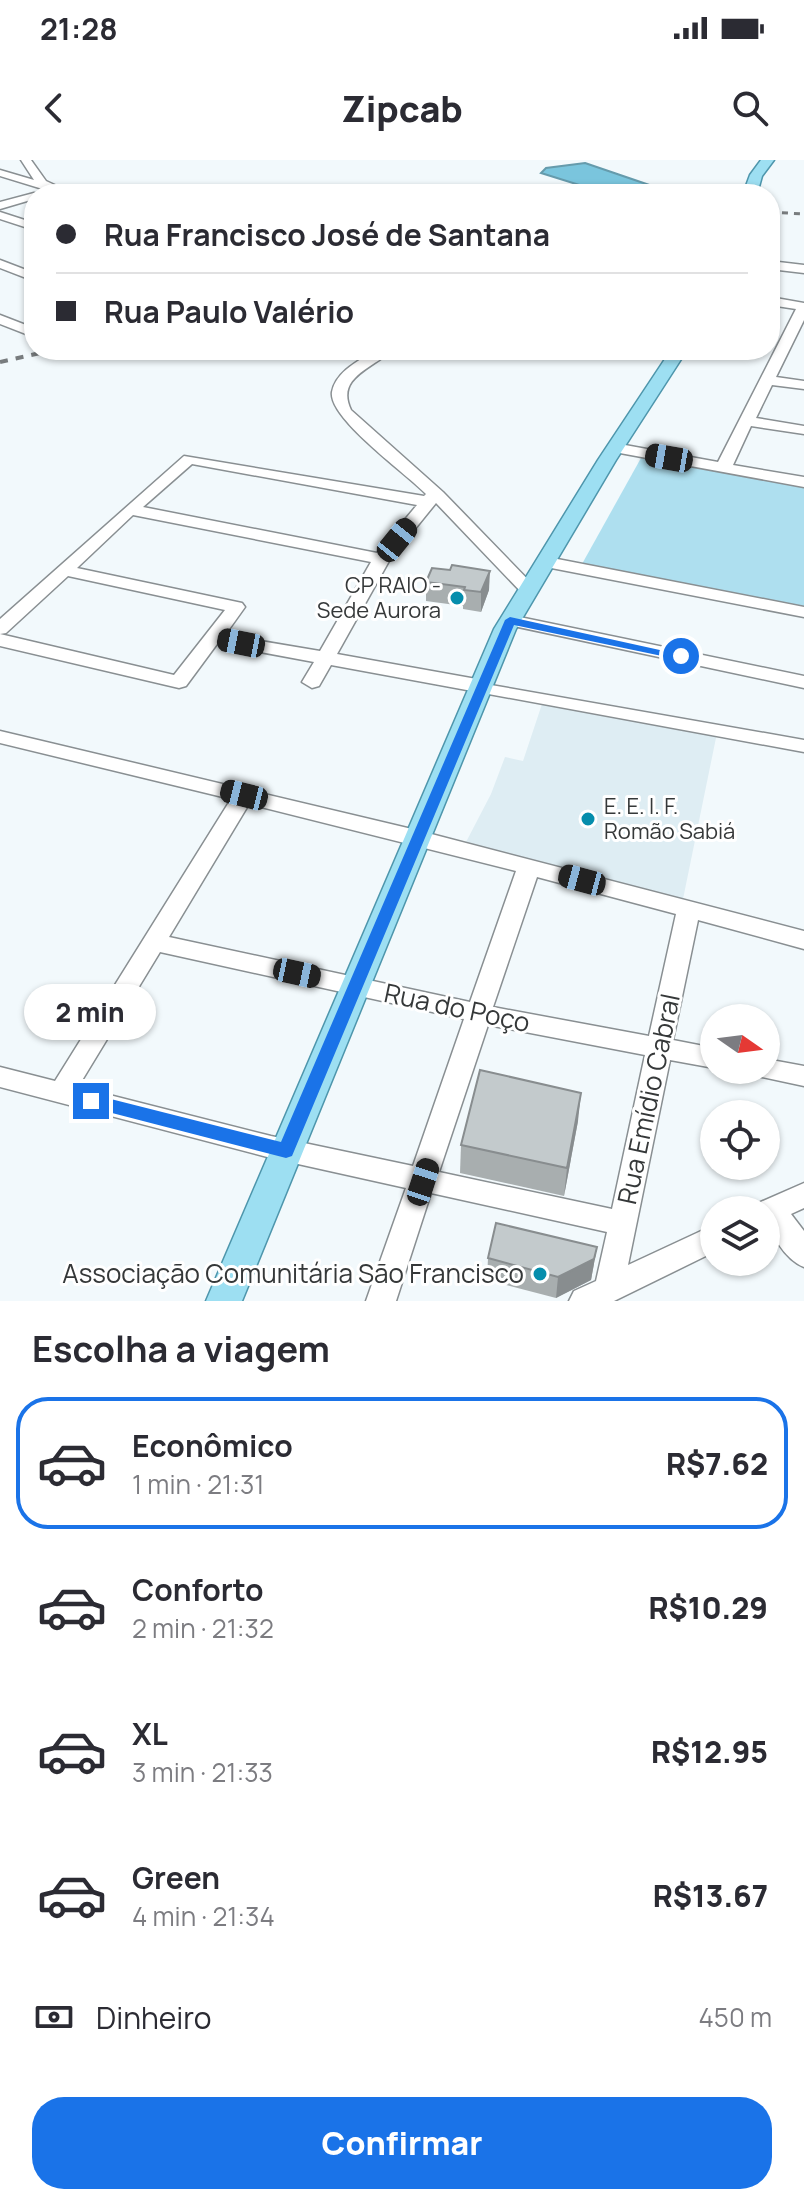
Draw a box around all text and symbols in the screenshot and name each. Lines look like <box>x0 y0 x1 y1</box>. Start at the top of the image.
text: 21:28 <box>40 8 118 49</box>
text: Zipcab <box>341 84 463 133</box>
icon: back <box>32 86 76 130</box>
icon: search <box>728 86 772 130</box>
text: Rua Francisco José de Santana <box>104 214 550 255</box>
text: Rua Paulo Valério <box>104 291 354 332</box>
car <box>643 442 695 474</box>
car <box>373 514 421 566</box>
place label: CP RAIO - Sede Aurora <box>317 570 441 625</box>
marker: CP RAIO - Sede Aurora <box>448 589 466 607</box>
car <box>215 627 267 659</box>
route start <box>663 638 699 674</box>
car <box>218 778 270 812</box>
place label: E. E. I. F. Romão Sabiá <box>604 791 735 846</box>
marker: E. E. I. F. Romão Sabiá <box>579 810 597 828</box>
car <box>556 862 608 898</box>
car <box>271 956 323 990</box>
street label: Rua do Poço <box>381 974 533 1040</box>
callout: 2 min <box>25 985 157 1041</box>
street label: Rua Emídio Cabral <box>608 990 688 1207</box>
text: 2 min <box>56 994 124 1030</box>
north arrow <box>700 1004 780 1084</box>
map controls <box>700 1004 780 1276</box>
route end <box>73 1083 109 1119</box>
button: locate <box>700 1100 780 1180</box>
car <box>404 1155 442 1209</box>
button: layers <box>700 1196 780 1276</box>
place label: Associação Comunitária São Francisco <box>62 1255 524 1291</box>
marker: Associação Comunitária São Francisco <box>531 1265 549 1283</box>
text: Escolha a viagem <box>32 1324 330 1373</box>
text: Econômico <box>132 1425 293 1466</box>
icon: car <box>36 1427 108 1499</box>
text: R$7.62 <box>666 1443 768 1484</box>
text: 1 min · 21:31 <box>132 1466 264 1502</box>
text: Conforto <box>132 1569 263 1610</box>
icon: car <box>36 1571 108 1643</box>
text: R$10.29 <box>648 1587 768 1628</box>
text: 2 min · 21:32 <box>132 1610 274 1646</box>
text: XL <box>132 1713 168 1754</box>
icon: car <box>36 1715 108 1787</box>
text: R$12.95 <box>651 1731 768 1772</box>
text: 3 min · 21:33 <box>132 1754 273 1790</box>
text: Green <box>132 1857 220 1898</box>
icon: car <box>36 1859 108 1931</box>
text: R$13.67 <box>653 1875 768 1916</box>
text: 4 min · 21:34 <box>132 1898 275 1934</box>
icon: cash <box>32 1995 76 2039</box>
text: Dinheiro <box>96 1997 212 2038</box>
text: 450 m <box>699 1999 772 2035</box>
button: Confirmar <box>32 2097 772 2189</box>

